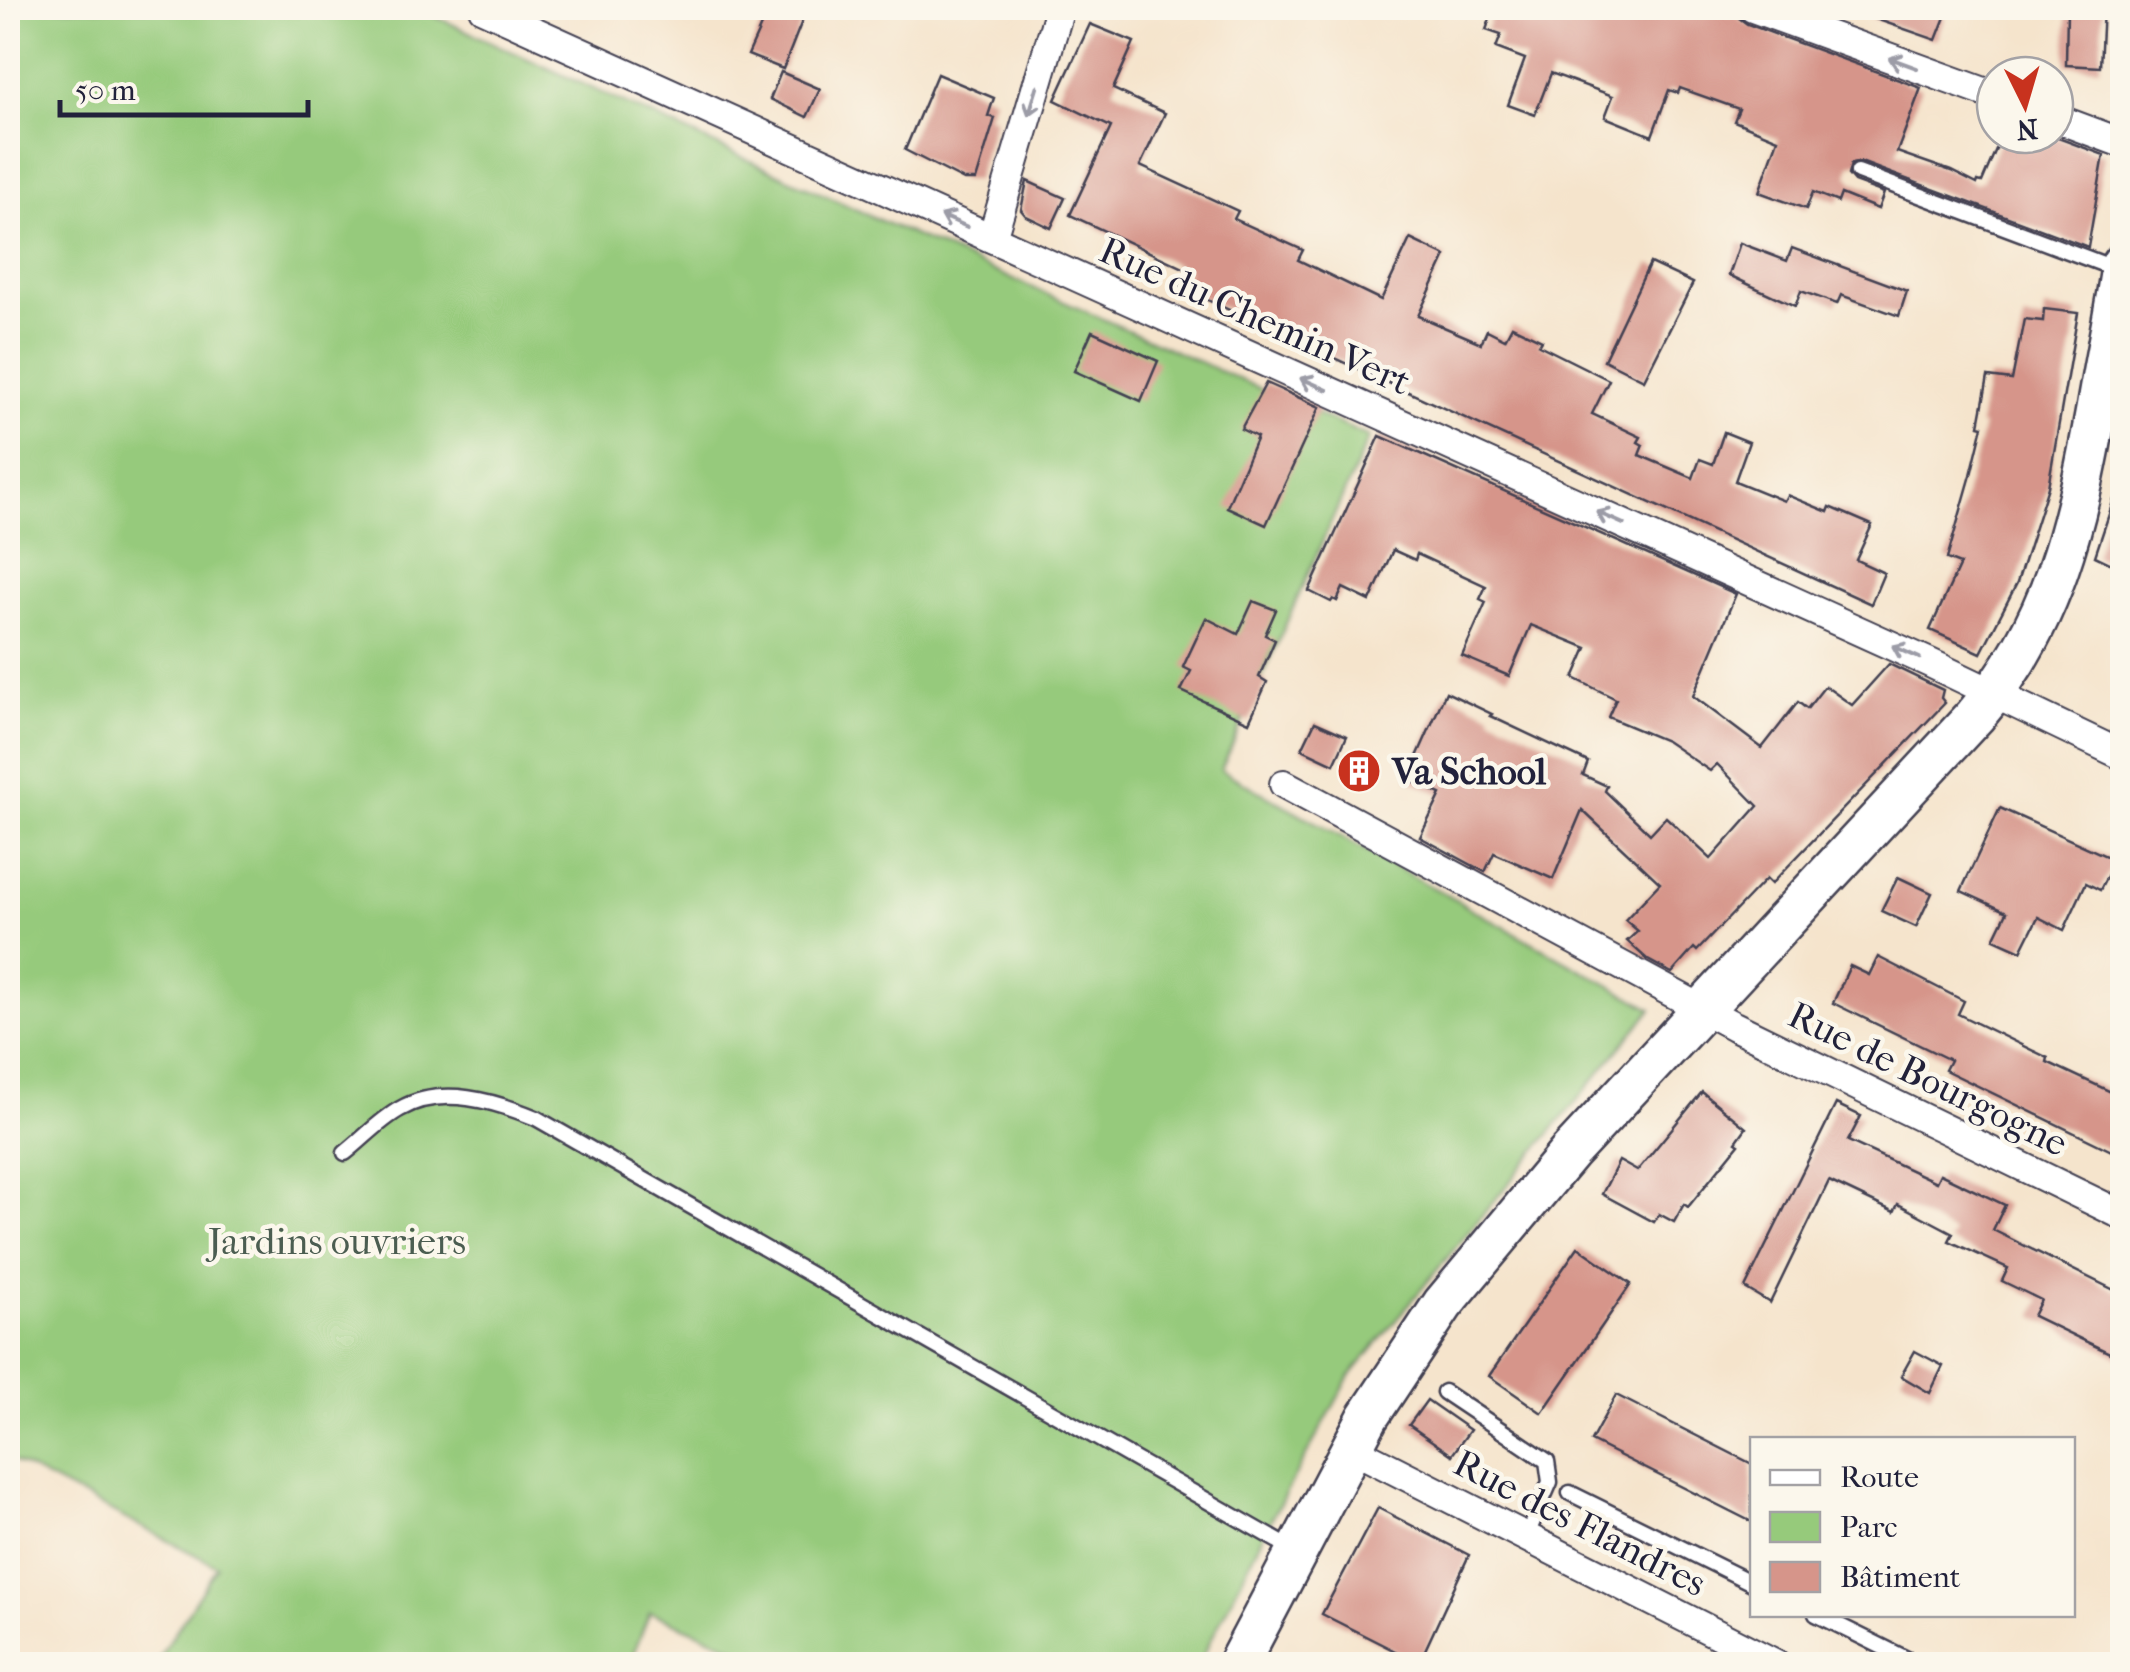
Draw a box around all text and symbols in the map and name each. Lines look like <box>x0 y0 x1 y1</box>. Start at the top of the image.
one-way arrow <box>1889 53 1920 71</box>
scale bar <box>60 55 308 117</box>
north arrow <box>1975 55 2075 155</box>
text: 50 m <box>75 73 136 108</box>
one-way arrow <box>1023 85 1041 116</box>
text: N <box>2014 112 2039 147</box>
one-way arrow <box>939 211 970 229</box>
street label: Rue du Chemin Vert <box>1093 227 1418 405</box>
one-way arrow <box>1299 374 1330 392</box>
one-way arrow <box>1595 508 1626 526</box>
one-way arrow <box>1891 642 1922 660</box>
building icon: Va School <box>1336 748 1382 794</box>
place label: Va School <box>1391 749 1547 794</box>
street label: Rue de Bourgogne <box>1781 992 2075 1166</box>
park label: Jardins ouvriers <box>205 1219 466 1264</box>
legend <box>1750 1437 2075 1617</box>
street label: Rue des Flandres <box>1446 1440 1714 1606</box>
text: Route <box>1840 1460 1919 1495</box>
text: Parc <box>1840 1510 1898 1545</box>
text: Bâtiment <box>1840 1560 1961 1595</box>

